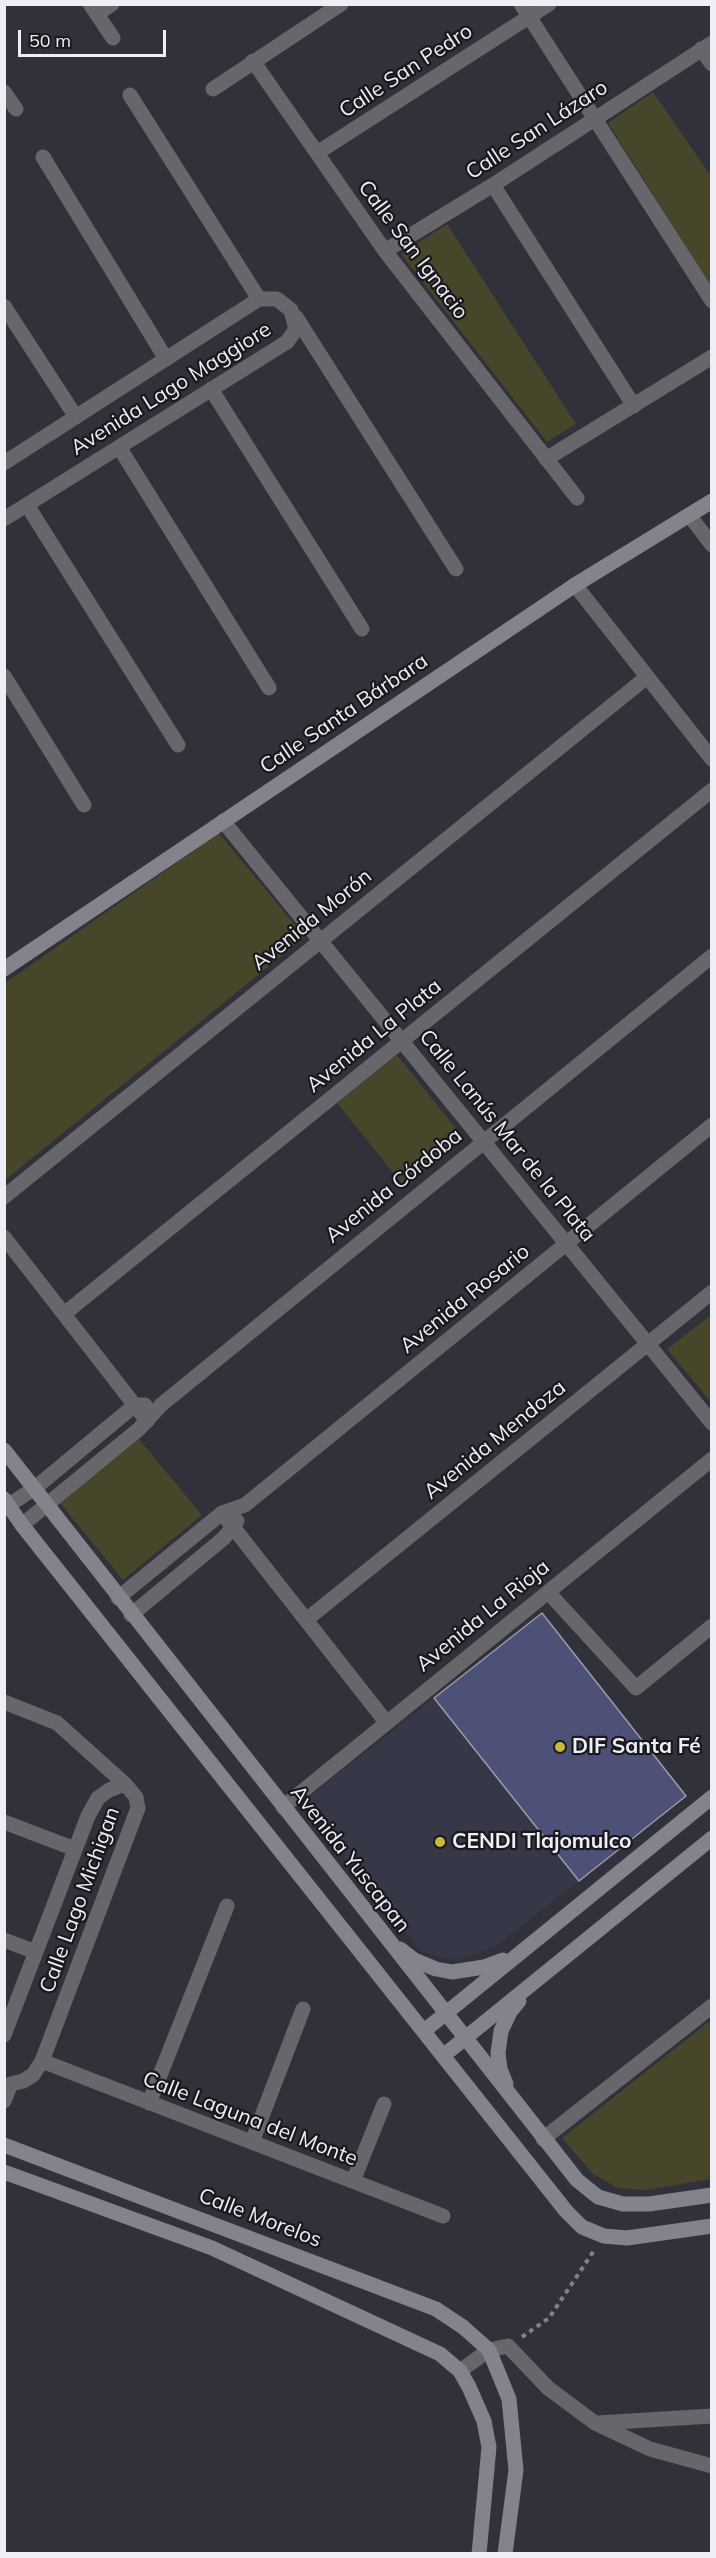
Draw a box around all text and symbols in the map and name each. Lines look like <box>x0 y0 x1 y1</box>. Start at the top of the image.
scale bar <box>21 18 170 56</box>
street label: Calle San Pedro <box>335 19 477 123</box>
text: 50 m <box>29 29 71 52</box>
street label: Calle San Lázaro <box>461 75 613 185</box>
street label: Calle San Ignacio <box>353 176 473 324</box>
street label: Avenida Lago Maggiore <box>66 317 276 461</box>
street label: Calle Santa Bárbara <box>255 649 433 779</box>
street label: Avenida Morón <box>247 864 377 976</box>
street label: Avenida La Plata <box>302 974 446 1098</box>
street label: Calle Lanús Mar de la Plata <box>414 1025 600 1247</box>
street label: Avenida Córdoba <box>321 1123 467 1249</box>
street label: Avenida Rosario <box>395 1239 535 1359</box>
street label: Avenida Mendoza <box>419 1375 571 1505</box>
street label: Avenida La Rioja <box>411 1555 555 1677</box>
place label: DIF Santa Fé <box>572 1734 701 1760</box>
marker: DIF Santa Fé <box>553 1740 567 1754</box>
street label: Avenida Yuscapan <box>285 1781 415 1937</box>
street label: Calle Lago Michigan <box>35 1804 125 1996</box>
place label: CENDI Tlajomulco <box>452 1829 632 1855</box>
marker: CENDI Tlajomulco <box>433 1835 447 1849</box>
street label: Calle Laguna del Monte <box>139 2066 361 2172</box>
street label: Calle Morelos <box>195 2183 325 2253</box>

